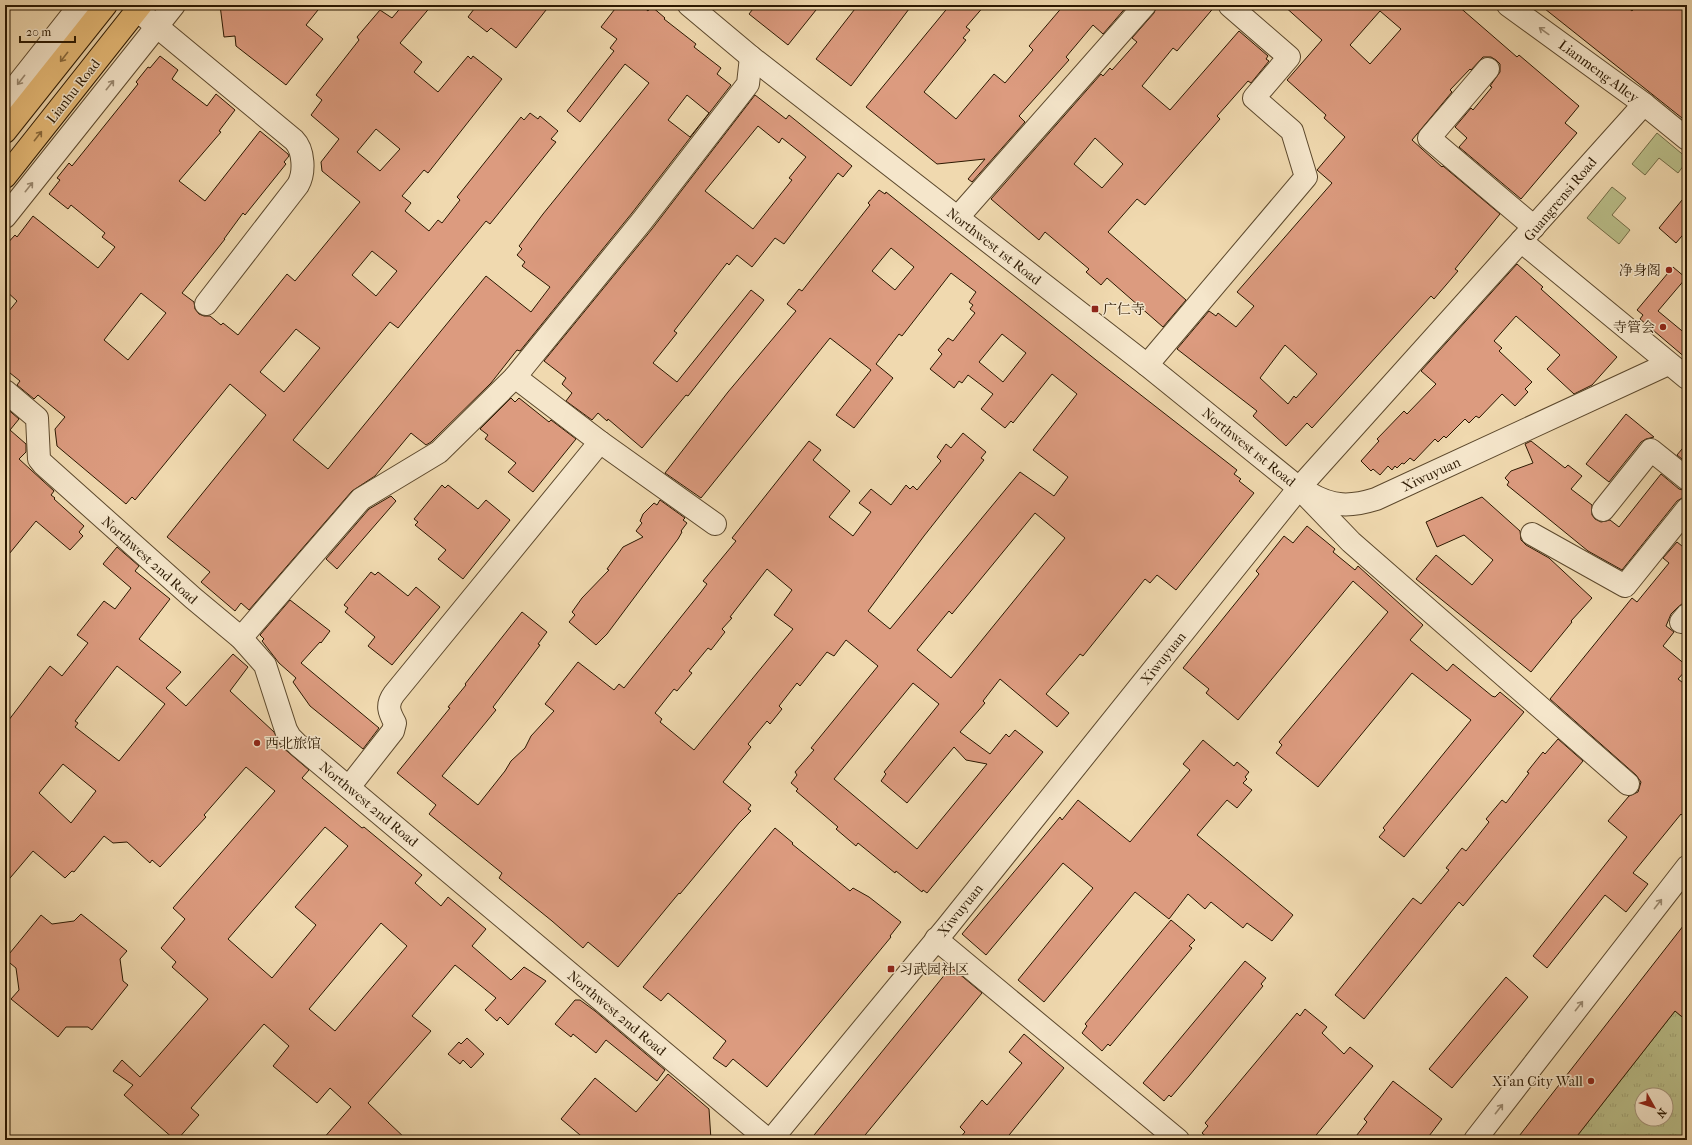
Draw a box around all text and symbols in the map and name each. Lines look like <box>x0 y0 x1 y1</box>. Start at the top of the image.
scale bar <box>20 18 75 44</box>
text: 20 m <box>26 25 51 39</box>
one-way arrow <box>1539 27 1550 35</box>
street label: Lianmeng Alley <box>1555 37 1643 107</box>
one-way arrow <box>60 52 69 63</box>
street label: Lianhu Road <box>43 55 104 127</box>
one-way arrow <box>17 74 26 85</box>
one-way arrow <box>106 80 115 91</box>
one-way arrow <box>33 130 42 141</box>
street label: Guangrensi Road <box>1520 154 1601 245</box>
one-way arrow <box>25 181 34 192</box>
street label: Northwest 1st Road <box>943 204 1045 289</box>
place label: 净身阁 <box>1619 262 1661 279</box>
marker: 净身阁 <box>1664 265 1674 275</box>
place label: 广仁寺 <box>1103 301 1145 318</box>
marker: 广仁寺 <box>1090 304 1100 314</box>
place label: 寺管会 <box>1613 319 1655 336</box>
marker: 寺管会 <box>1658 322 1668 332</box>
street label: Northwest 1st Road <box>1198 404 1299 491</box>
street label: Xiwuyuan <box>1399 453 1463 495</box>
street label: Northwest 2nd Road <box>98 513 201 608</box>
street label: Xiwuyuan <box>1137 628 1190 688</box>
place label: 西北旅馆 <box>265 735 321 752</box>
marker: 西北旅馆 <box>252 738 262 748</box>
street label: Northwest 2nd Road <box>316 758 422 851</box>
street label: Xiwuyuan <box>934 880 987 940</box>
one-way arrow <box>1654 898 1663 909</box>
place label: 习武园社区 <box>899 961 969 978</box>
marker: 习武园社区 <box>886 964 896 974</box>
street label: Northwest 2nd Road <box>564 967 670 1060</box>
one-way arrow <box>1575 1001 1583 1012</box>
place label: Xi'an City Wall <box>1492 1073 1583 1090</box>
marker: Xi'an City Wall <box>1586 1076 1596 1086</box>
north arrow <box>1634 1087 1674 1127</box>
one-way arrow <box>1495 1104 1503 1115</box>
text: N <box>1653 1106 1669 1121</box>

